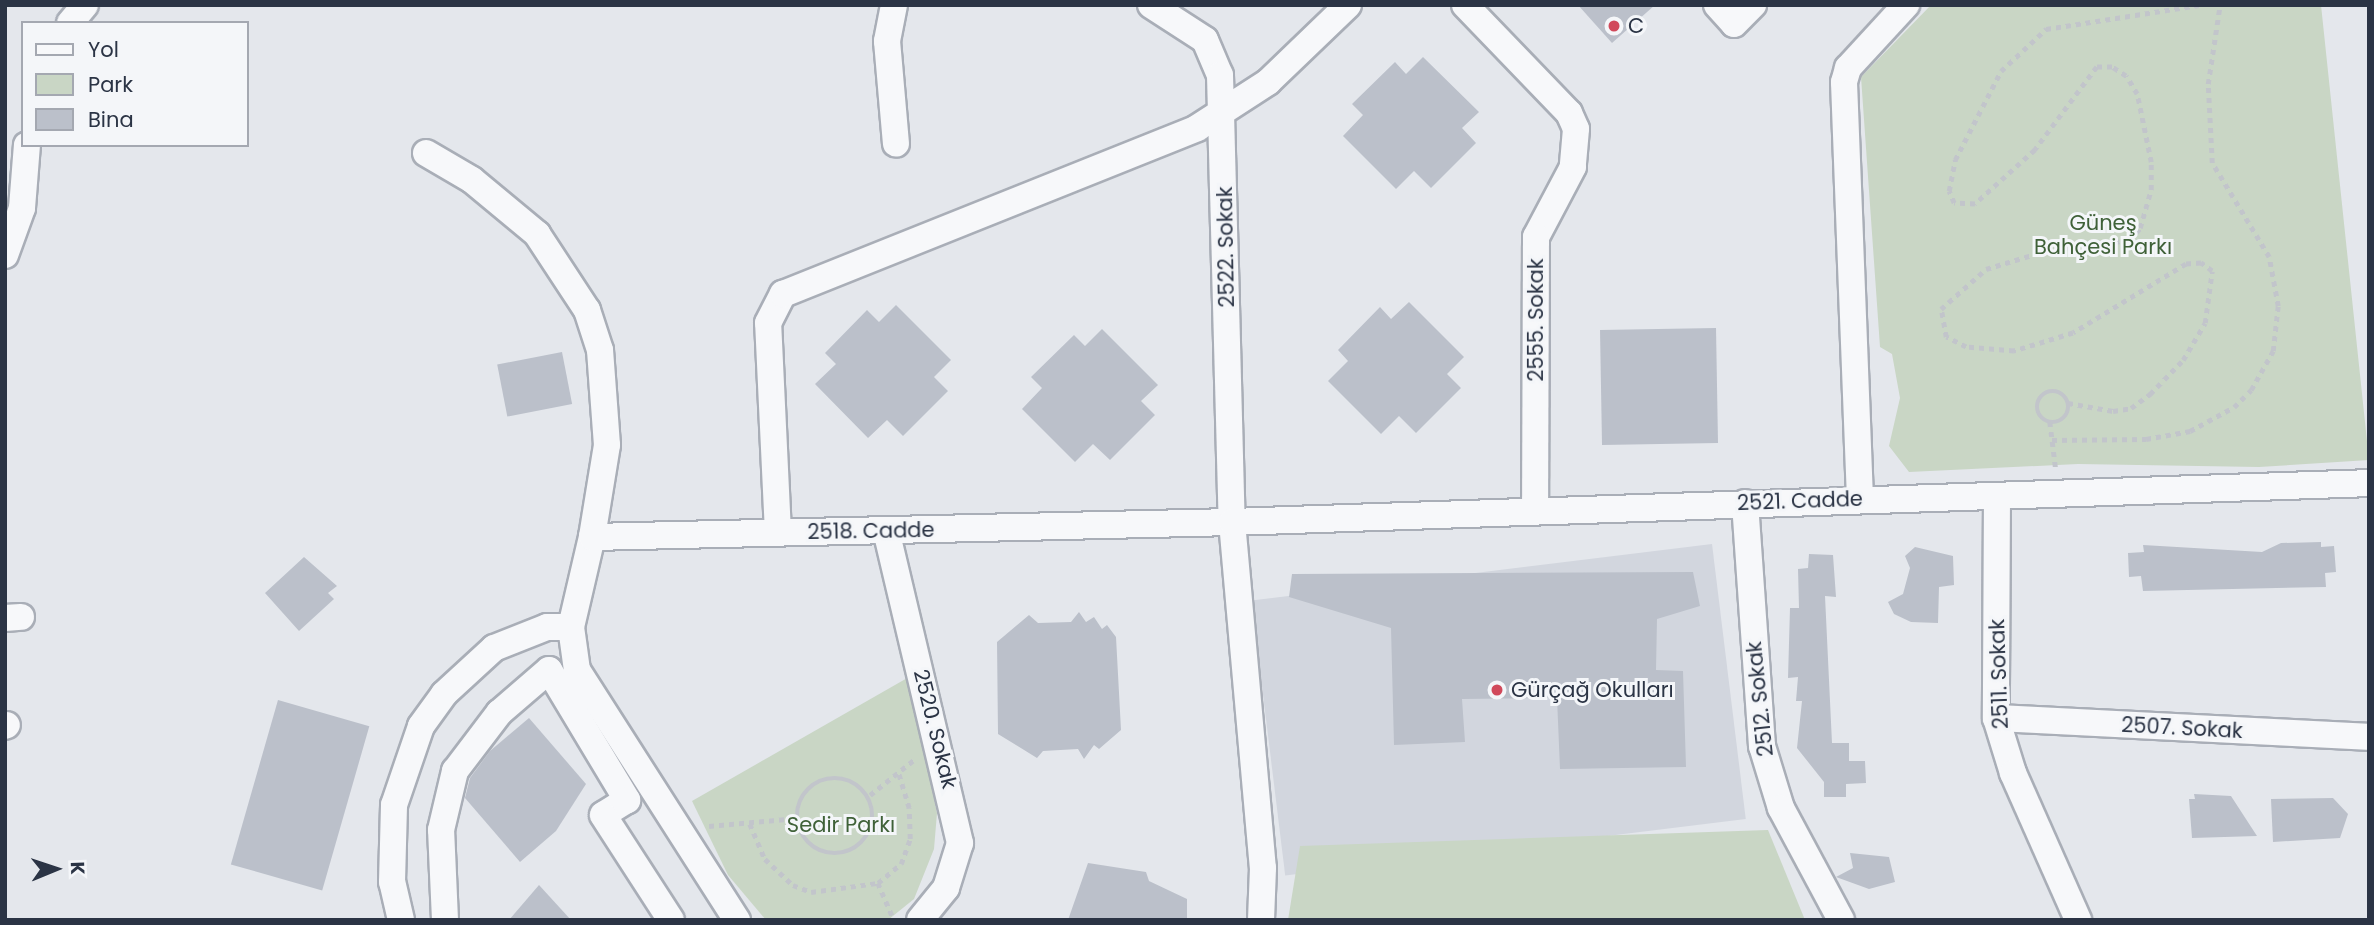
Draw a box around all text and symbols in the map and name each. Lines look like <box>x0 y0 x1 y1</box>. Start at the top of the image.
place label: C <box>1628 13 1644 39</box>
marker: C <box>1606 18 1622 34</box>
legend <box>21 21 248 147</box>
text: Yol <box>88 35 119 64</box>
text: Park <box>88 70 133 99</box>
text: Bina <box>88 105 134 134</box>
street label: 2522. Sokak <box>1212 186 1240 308</box>
park label: Güneş Bahçesi Parkı <box>2034 210 2172 260</box>
street label: 2555. Sokak <box>1523 258 1549 382</box>
street label: 2521. Cadde <box>1737 486 1863 516</box>
street label: 2518. Cadde <box>807 517 935 545</box>
street label: 2511. Sokak <box>1984 618 2014 730</box>
street label: 2512. Sokak <box>1741 640 1779 758</box>
street label: 2520. Sokak <box>908 667 962 791</box>
place label: Gürçağ Okulları <box>1511 677 1674 703</box>
marker: Gürçağ Okulları <box>1489 682 1505 698</box>
street label: 2507. Sokak <box>2121 712 2243 744</box>
park label: Sedir Parkı <box>787 812 895 838</box>
north arrow <box>21 834 91 904</box>
text: K <box>64 861 91 875</box>

